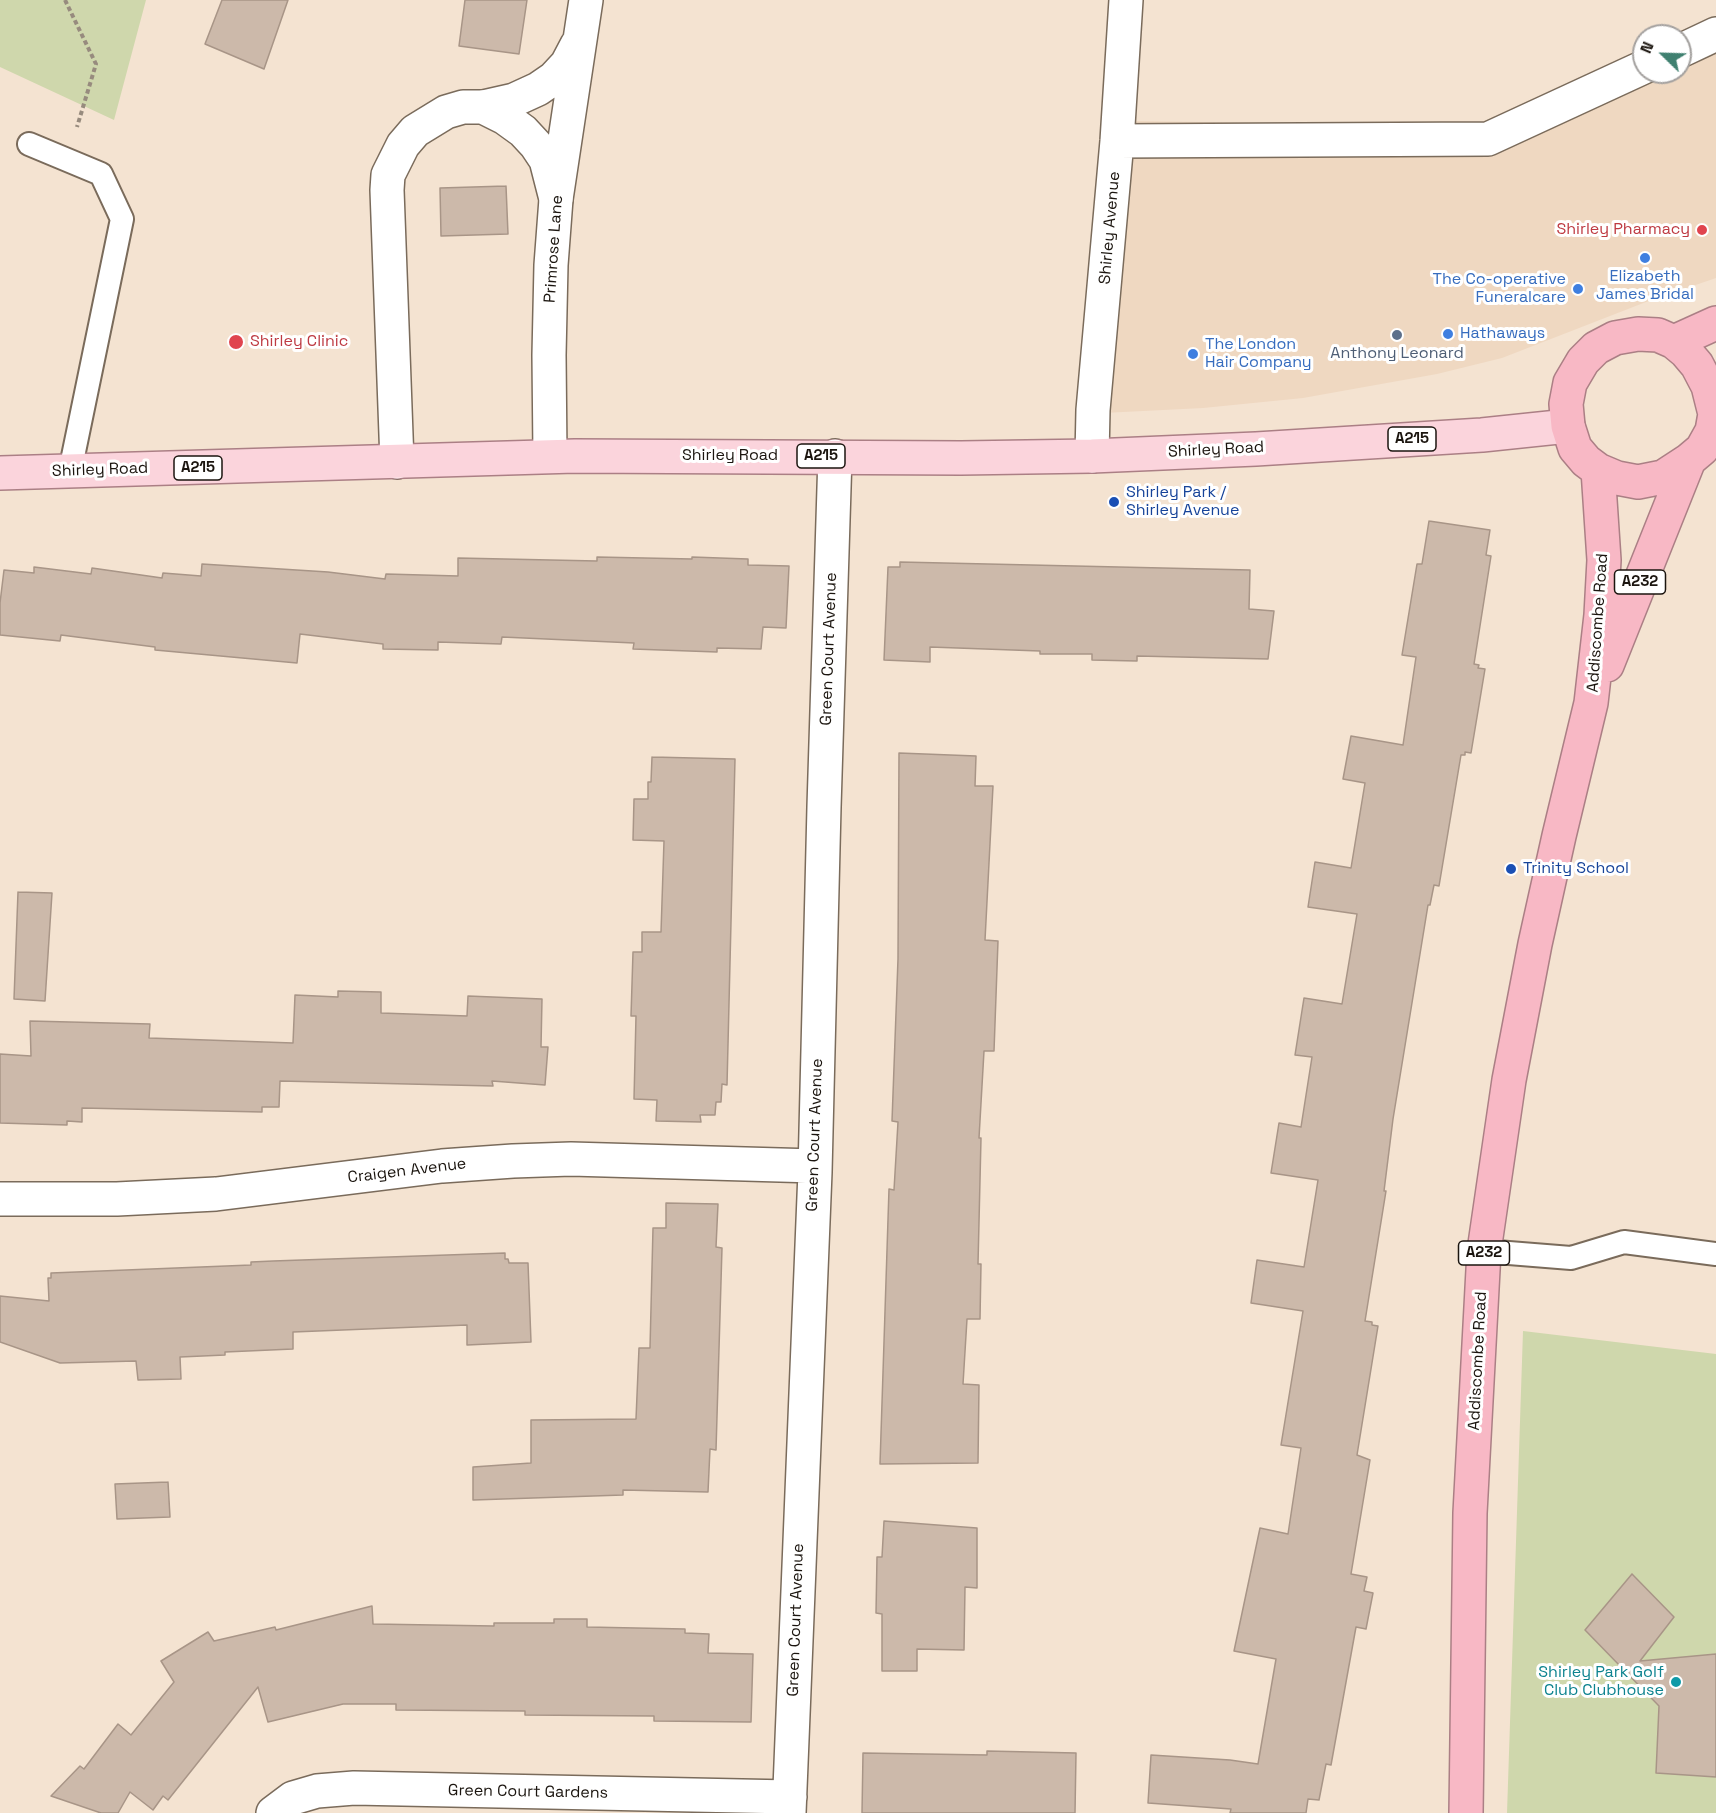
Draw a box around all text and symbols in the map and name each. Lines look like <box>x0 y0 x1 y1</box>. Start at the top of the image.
north arrow <box>1632 24 1692 84</box>
text: N <box>1635 39 1659 57</box>
street label: Shirley Avenue <box>1095 171 1125 285</box>
street label: Primrose Lane <box>541 194 567 304</box>
place label: Shirley Pharmacy <box>1556 220 1690 240</box>
marker: Shirley Pharmacy <box>1695 223 1709 237</box>
marker: Elizabeth James Bridal <box>1638 251 1652 265</box>
place label: Elizabeth James Bridal <box>1596 267 1694 305</box>
place label: The Co-operative Funeralcare <box>1433 270 1566 308</box>
marker: The Co-operative Funeralcare <box>1571 282 1585 296</box>
place label: Hathaways <box>1460 324 1545 344</box>
marker: Hathaways <box>1441 327 1455 341</box>
marker: Anthony Leonard <box>1390 328 1404 342</box>
place label: Shirley Clinic <box>250 332 348 352</box>
marker: Shirley Clinic <box>227 333 245 351</box>
place label: The London Hair Company <box>1205 335 1312 373</box>
place label: Anthony Leonard <box>1330 344 1464 364</box>
marker: The London Hair Company <box>1186 347 1200 361</box>
road number: A215 <box>1388 427 1436 451</box>
street label: Shirley Road <box>1167 438 1265 462</box>
road number: A215 <box>797 444 845 468</box>
street label: Shirley Road <box>682 446 778 466</box>
road number: A215 <box>174 456 222 480</box>
street label: Shirley Road <box>52 459 148 481</box>
place label: Shirley Park / Shirley Avenue <box>1126 483 1239 521</box>
marker: Shirley Park / Shirley Avenue <box>1107 495 1121 509</box>
street label: Addiscombe Road <box>1584 553 1612 693</box>
road number: A232 <box>1614 570 1666 594</box>
street label: Green Court Avenue <box>817 572 841 726</box>
place label: Trinity School <box>1523 859 1629 879</box>
marker: Trinity School <box>1504 862 1518 876</box>
street label: Green Court Avenue <box>803 1058 827 1212</box>
street label: Craigen Avenue <box>347 1154 467 1188</box>
road number: A232 <box>1458 1241 1510 1265</box>
street label: Addiscombe Road <box>1465 1291 1491 1431</box>
street label: Green Court Avenue <box>784 1543 808 1697</box>
place label: Shirley Park Golf Club Clubhouse <box>1538 1663 1664 1701</box>
marker: Shirley Park Golf Club Clubhouse <box>1669 1675 1683 1689</box>
street label: Green Court Gardens <box>448 1781 608 1803</box>

